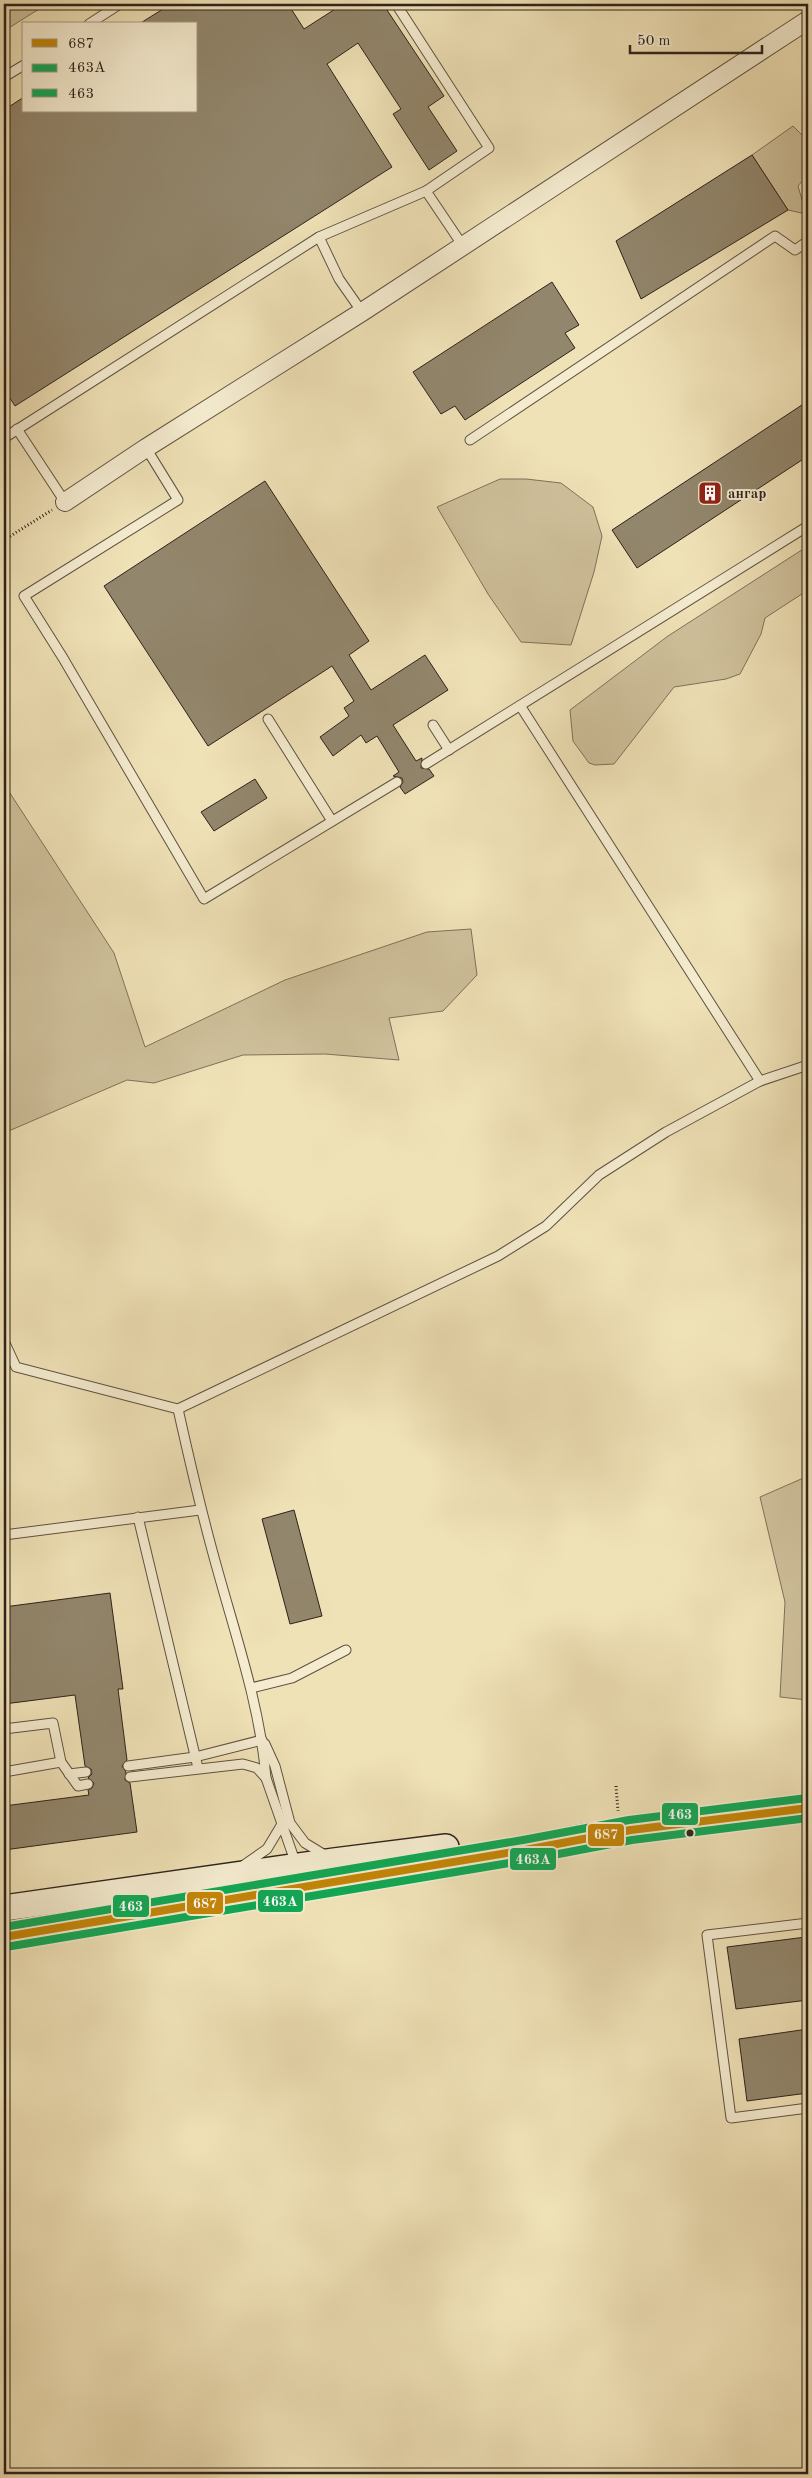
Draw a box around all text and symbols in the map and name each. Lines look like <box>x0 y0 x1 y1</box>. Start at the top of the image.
legend <box>22 22 198 112</box>
scale bar <box>630 22 762 54</box>
text: 50 m <box>637 34 671 49</box>
text: 687 <box>68 37 94 52</box>
text: 463А <box>68 61 106 76</box>
text: 463 <box>68 87 94 102</box>
building icon: ангар <box>697 480 723 506</box>
place label: ангар <box>728 487 767 502</box>
line badge: 463 <box>661 1802 699 1826</box>
text: 463 <box>668 1808 692 1822</box>
line badge: 687 <box>587 1823 625 1847</box>
text: 687 <box>594 1828 618 1842</box>
unlabelled marker <box>685 1828 695 1838</box>
line badge: 463А <box>509 1847 557 1871</box>
text: 463А <box>516 1853 551 1867</box>
line badge: 463А <box>257 1889 304 1913</box>
line badge: 687 <box>186 1891 224 1915</box>
line badge: 463 <box>112 1894 150 1918</box>
text: 463А <box>263 1895 298 1909</box>
text: 687 <box>193 1897 217 1911</box>
text: 463 <box>119 1900 143 1914</box>

